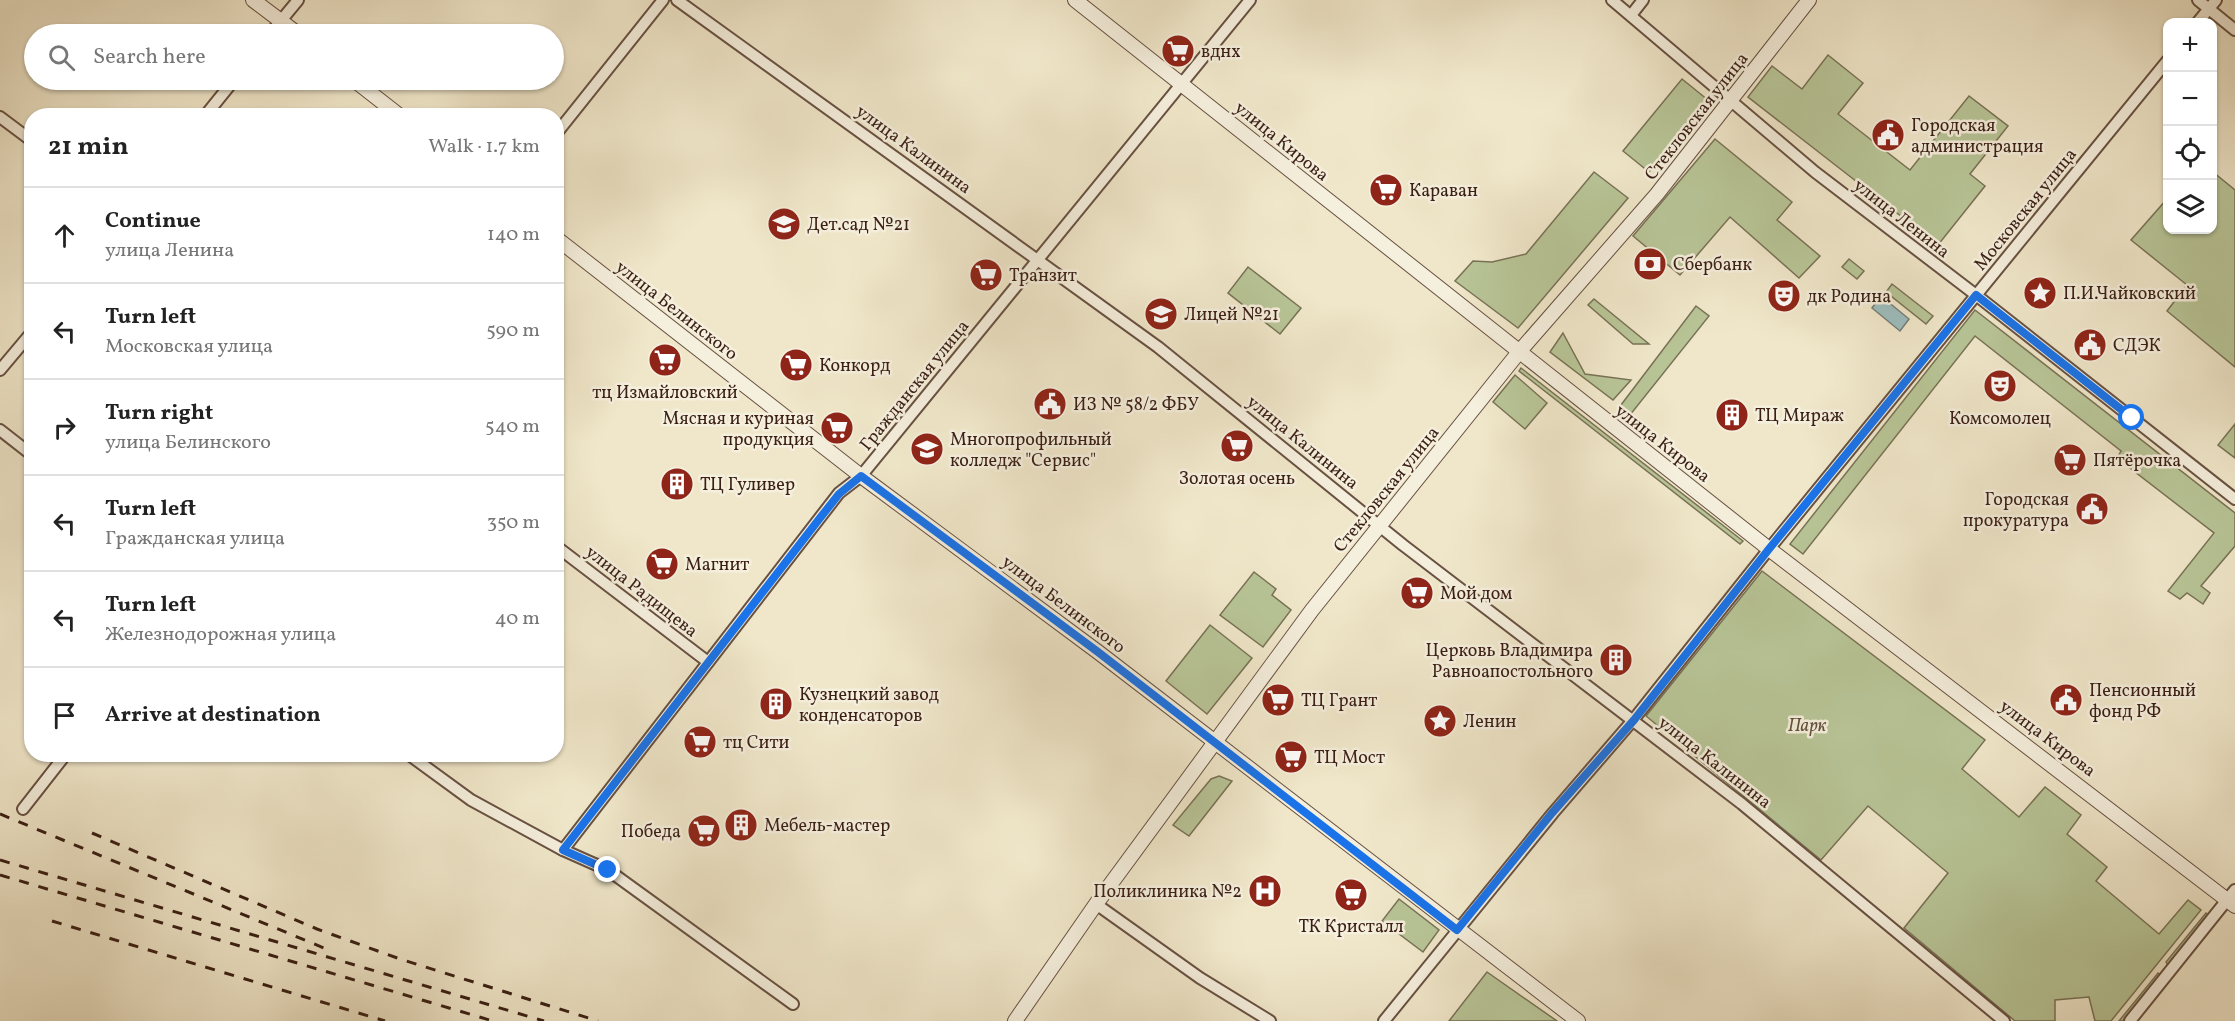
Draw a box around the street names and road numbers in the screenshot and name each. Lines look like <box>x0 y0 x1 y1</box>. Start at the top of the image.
street label: Стекловская улица <box>1639 48 1755 186</box>
street label: улица Кирова <box>1229 96 1334 188</box>
street label: улица Калинина <box>850 100 976 201</box>
street label: Московская улица <box>1969 143 2083 277</box>
street label: улица Ленина <box>1848 174 1955 265</box>
street label: улица Белинского <box>610 255 743 367</box>
street label: Гражданская улица <box>854 315 976 457</box>
street label: улица Калинина <box>1241 390 1363 496</box>
street label: улица Кирова <box>1609 399 1715 489</box>
street label: Стекловская улица <box>1328 421 1446 558</box>
street label: улица Радищева <box>580 540 703 644</box>
street label: улица Белинского <box>996 550 1130 660</box>
street label: улица Кирова <box>1994 695 2101 784</box>
street label: улица Калинина <box>1652 711 1776 815</box>

